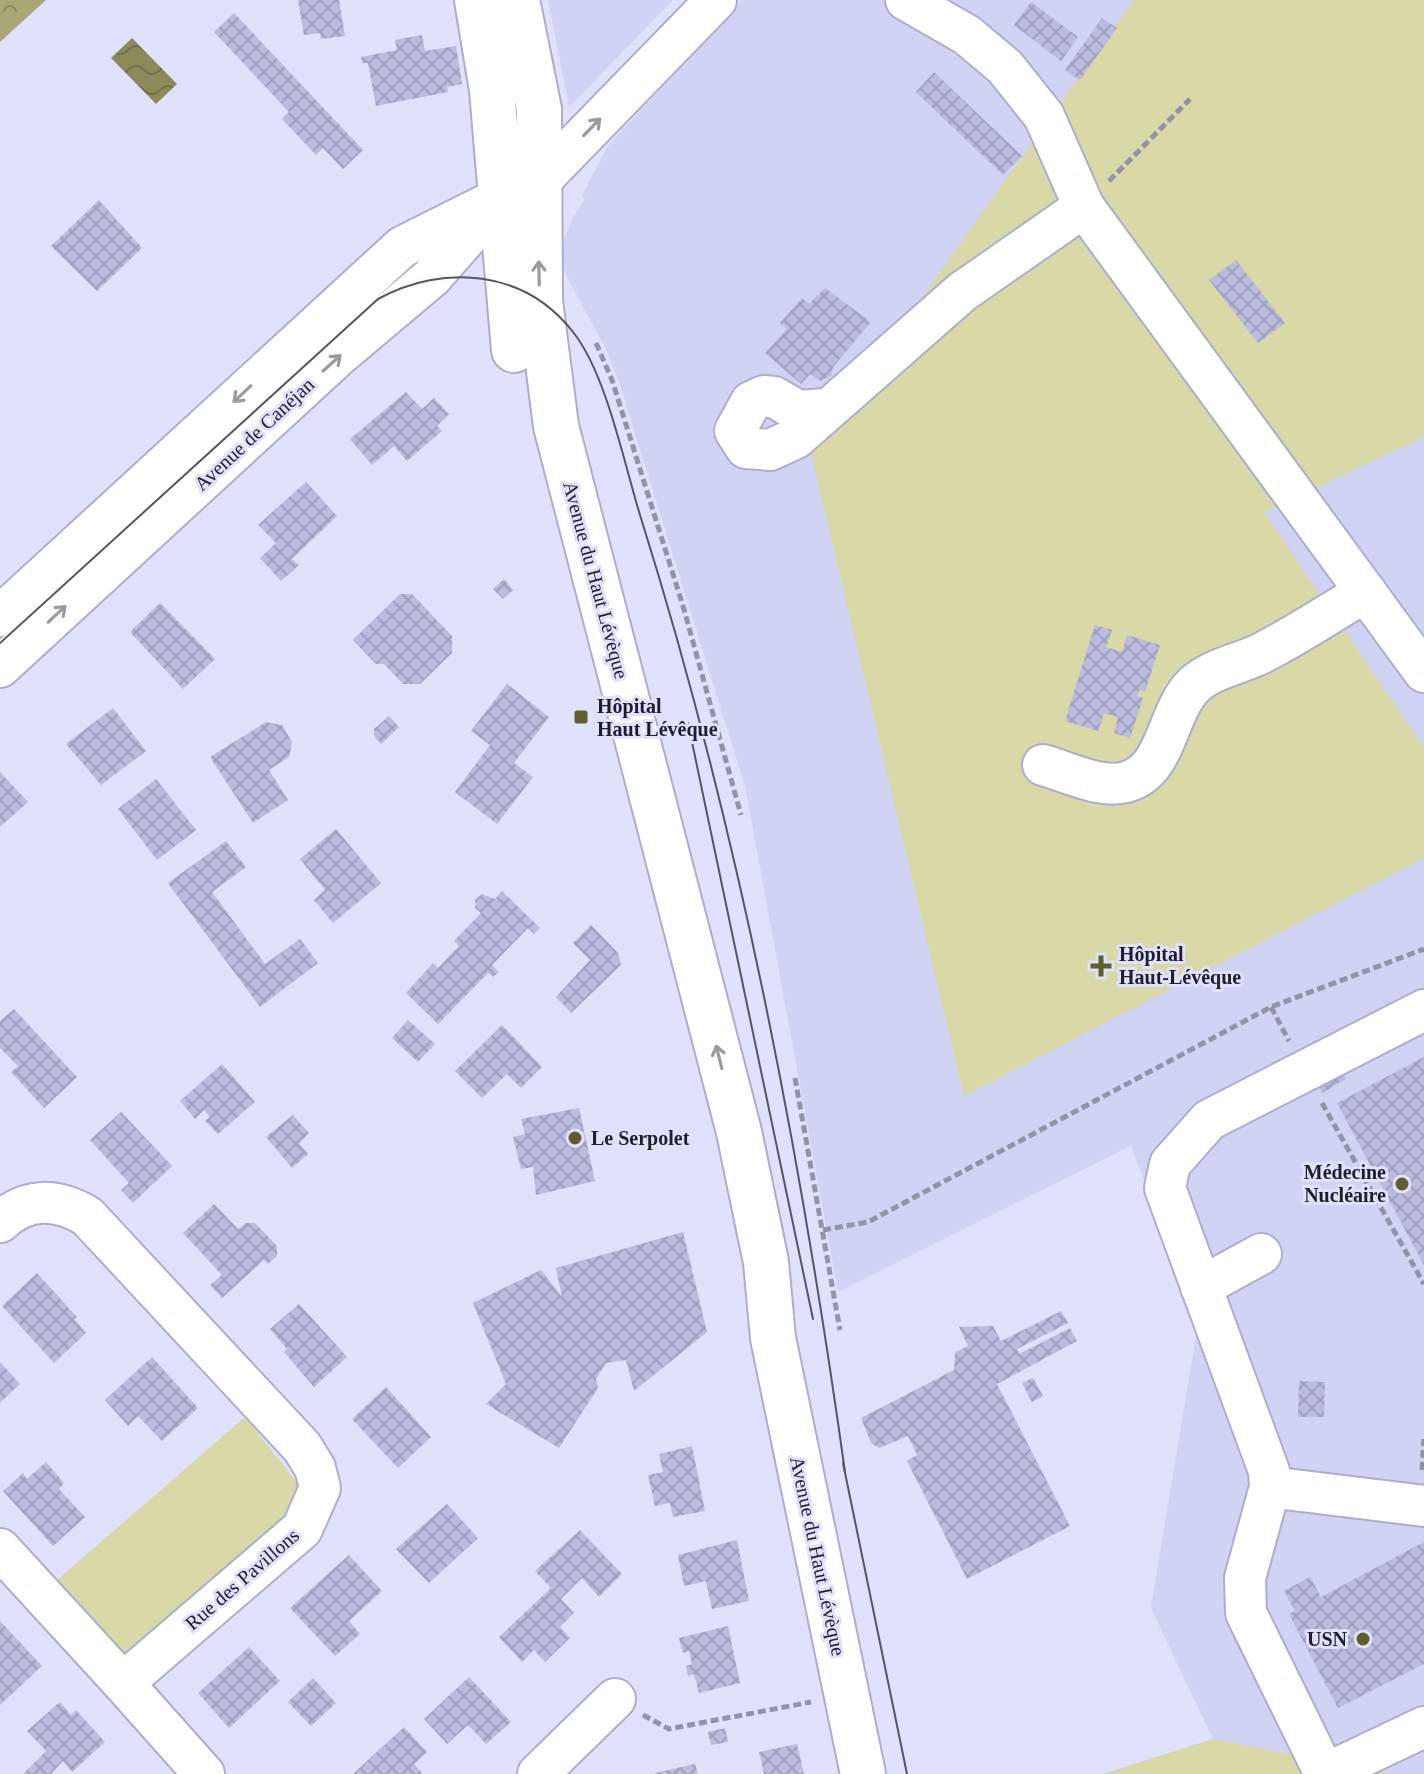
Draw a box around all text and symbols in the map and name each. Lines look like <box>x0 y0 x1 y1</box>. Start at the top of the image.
one-way arrow <box>582 118 601 137</box>
one-way arrow <box>532 260 547 287</box>
one-way arrow <box>321 354 341 372</box>
street label: Avenue de Canéjan <box>190 373 319 496</box>
one-way arrow <box>232 385 252 403</box>
street label: Avenue du Haut Lévèque <box>558 479 633 681</box>
one-way arrow <box>47 605 67 623</box>
place label: Hôpital Haut Lévêque <box>597 695 718 741</box>
marker: Hôpital Haut Lévêque <box>572 708 590 726</box>
place label: Hôpital Haut-Lévêque <box>1119 943 1241 989</box>
marker: Hôpital Haut-Lévêque <box>1090 955 1112 977</box>
one-way arrow <box>710 1044 725 1070</box>
place label: Le Serpolet <box>591 1127 690 1150</box>
marker: Le Serpolet <box>566 1129 584 1147</box>
place label: Médecine Nucléaire <box>1304 1161 1386 1206</box>
marker: Médecine Nucléaire <box>1393 1175 1411 1193</box>
street label: Avenue du Haut Lévèque <box>785 1454 850 1658</box>
street label: Rue des Pavillons <box>181 1524 303 1634</box>
place label: USN <box>1307 1628 1348 1650</box>
marker: USN <box>1354 1630 1372 1648</box>

